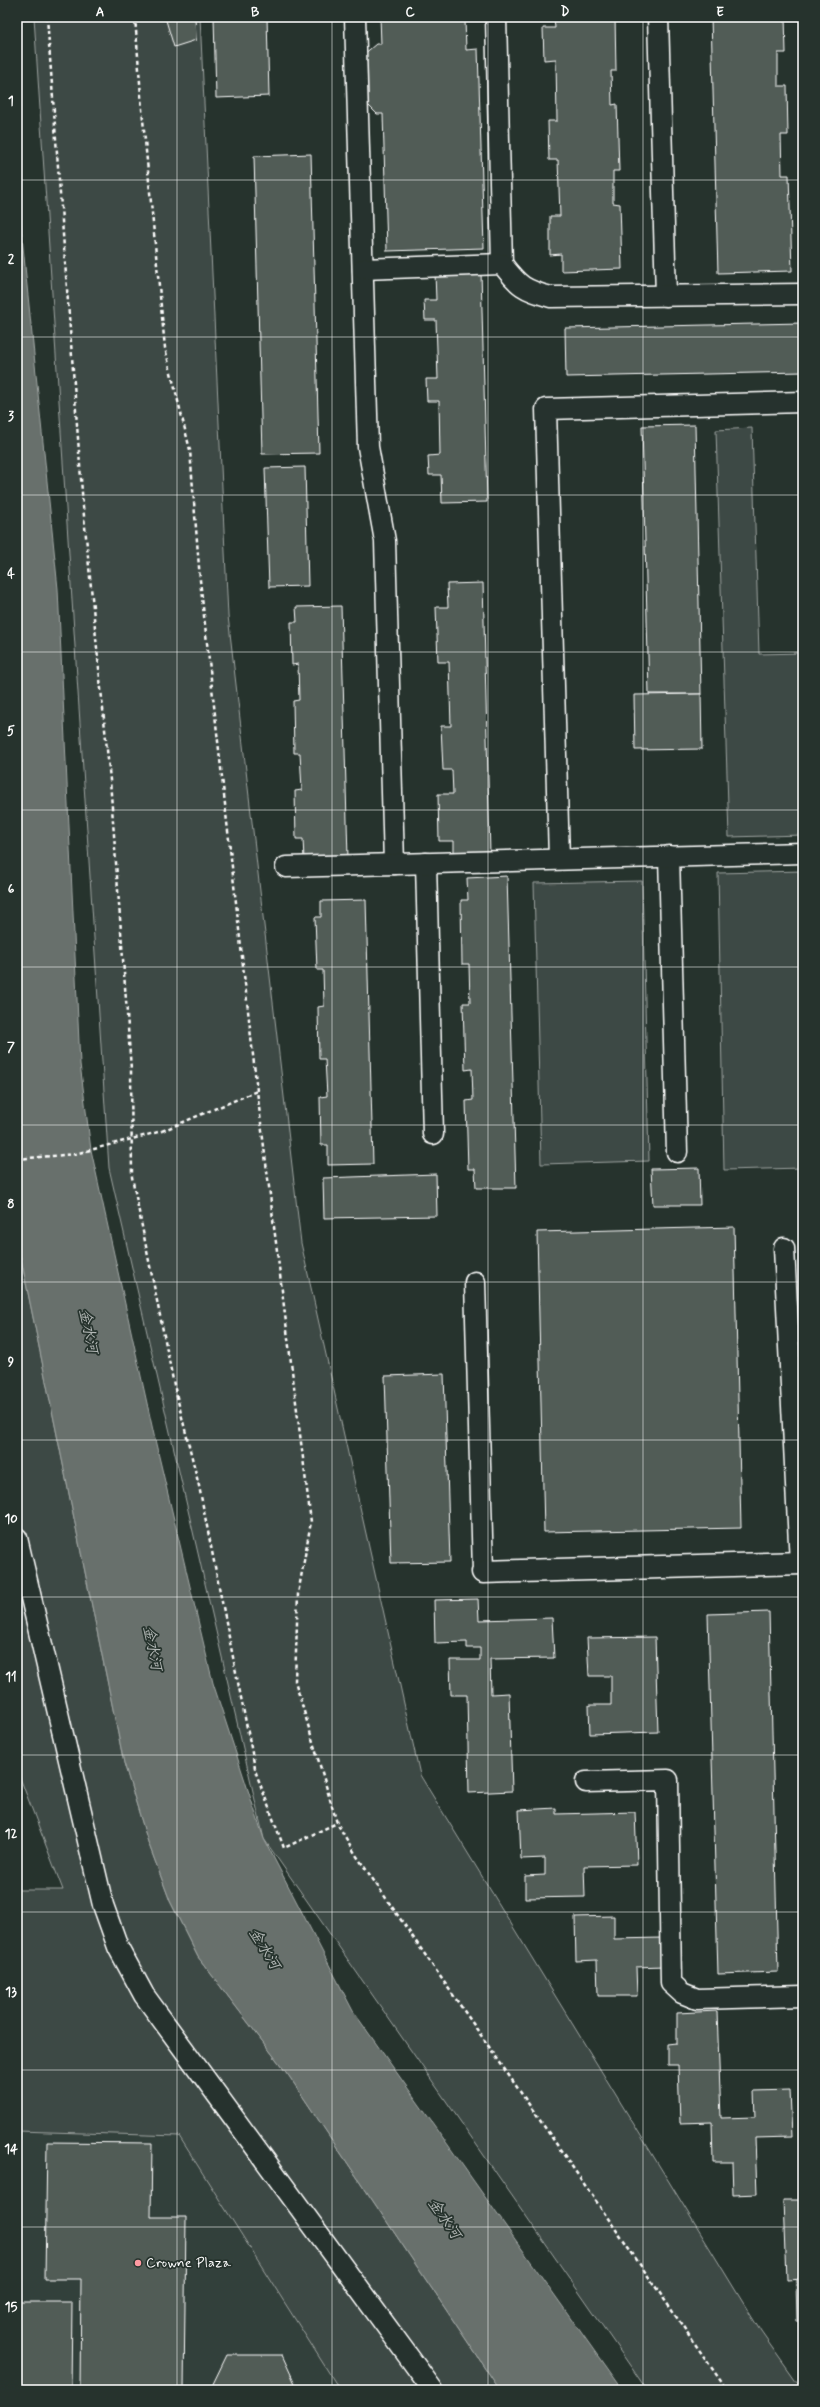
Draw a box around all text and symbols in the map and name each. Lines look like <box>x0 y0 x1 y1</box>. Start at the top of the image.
text: A <box>96 4 104 21</box>
text: B <box>251 4 260 21</box>
text: C <box>405 4 415 21</box>
text: D <box>561 4 570 21</box>
text: E <box>716 4 724 21</box>
text: 1 <box>8 93 14 110</box>
text: 2 <box>8 251 15 268</box>
text: 3 <box>8 408 14 425</box>
text: 4 <box>7 566 15 583</box>
text: 5 <box>7 723 15 740</box>
text: 6 <box>8 881 15 898</box>
text: 7 <box>7 1039 15 1056</box>
text: 8 <box>7 1196 15 1213</box>
water label: 金水河 <box>74 1307 103 1358</box>
text: 9 <box>8 1354 15 1371</box>
text: 10 <box>4 1511 18 1528</box>
water label: 金水河 <box>138 1624 167 1675</box>
text: 11 <box>5 1669 17 1686</box>
text: 12 <box>5 1826 17 1843</box>
water label: 金水河 <box>244 1925 286 1976</box>
text: 13 <box>5 1984 17 2001</box>
text: 14 <box>4 2141 18 2158</box>
water label: 金水河 <box>423 2195 467 2246</box>
place label: Crowne Plaza <box>146 2254 231 2272</box>
marker: Crowne Plaza <box>133 2258 143 2268</box>
text: 15 <box>5 2299 17 2316</box>

